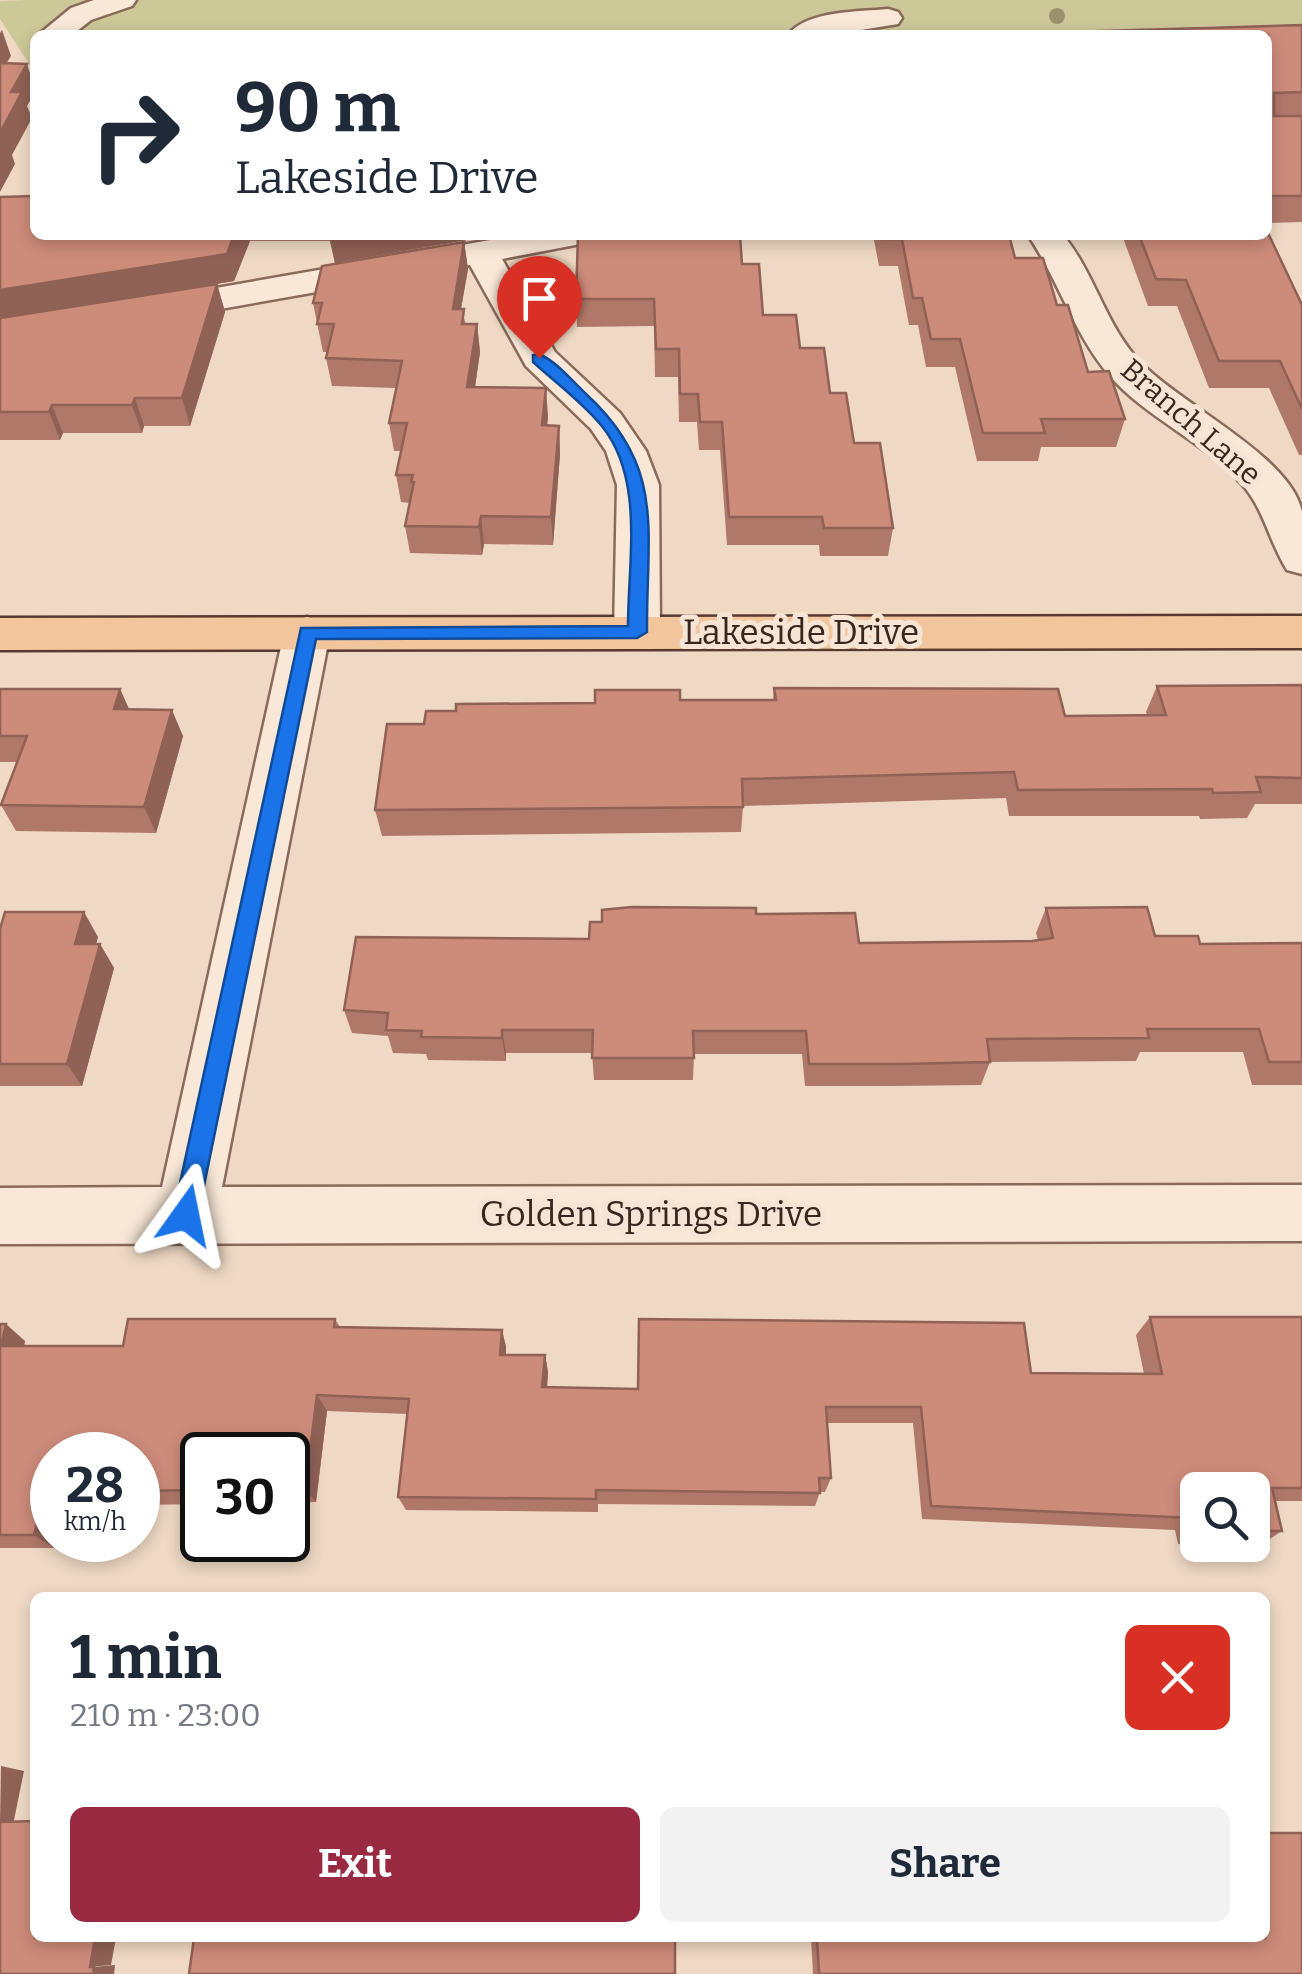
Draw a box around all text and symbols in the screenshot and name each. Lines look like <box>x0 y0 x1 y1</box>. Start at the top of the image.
text: 90 m <box>235 66 400 150</box>
icon: right <box>70 70 200 200</box>
text: Lakeside Drive <box>235 151 539 205</box>
pin <box>497 256 582 359</box>
icon: arrive <box>512 271 567 326</box>
street label: Branch Lane <box>1114 351 1268 493</box>
street label: Lakeside Drive <box>683 611 919 653</box>
position arrow <box>134 1163 238 1267</box>
street label: Golden Springs Drive <box>480 1193 822 1235</box>
speed limit sign: 30 <box>180 1432 310 1562</box>
text: 28 <box>66 1455 124 1515</box>
map controls <box>1180 1472 1270 1562</box>
button: search <box>1180 1472 1270 1562</box>
text: km/h <box>64 1507 126 1537</box>
text: 1 min <box>70 1622 222 1694</box>
button: close <box>1125 1625 1230 1730</box>
text: 210 m · 23:00 <box>70 1696 261 1734</box>
button: Exit <box>70 1807 640 1922</box>
button: Share <box>660 1807 1230 1922</box>

